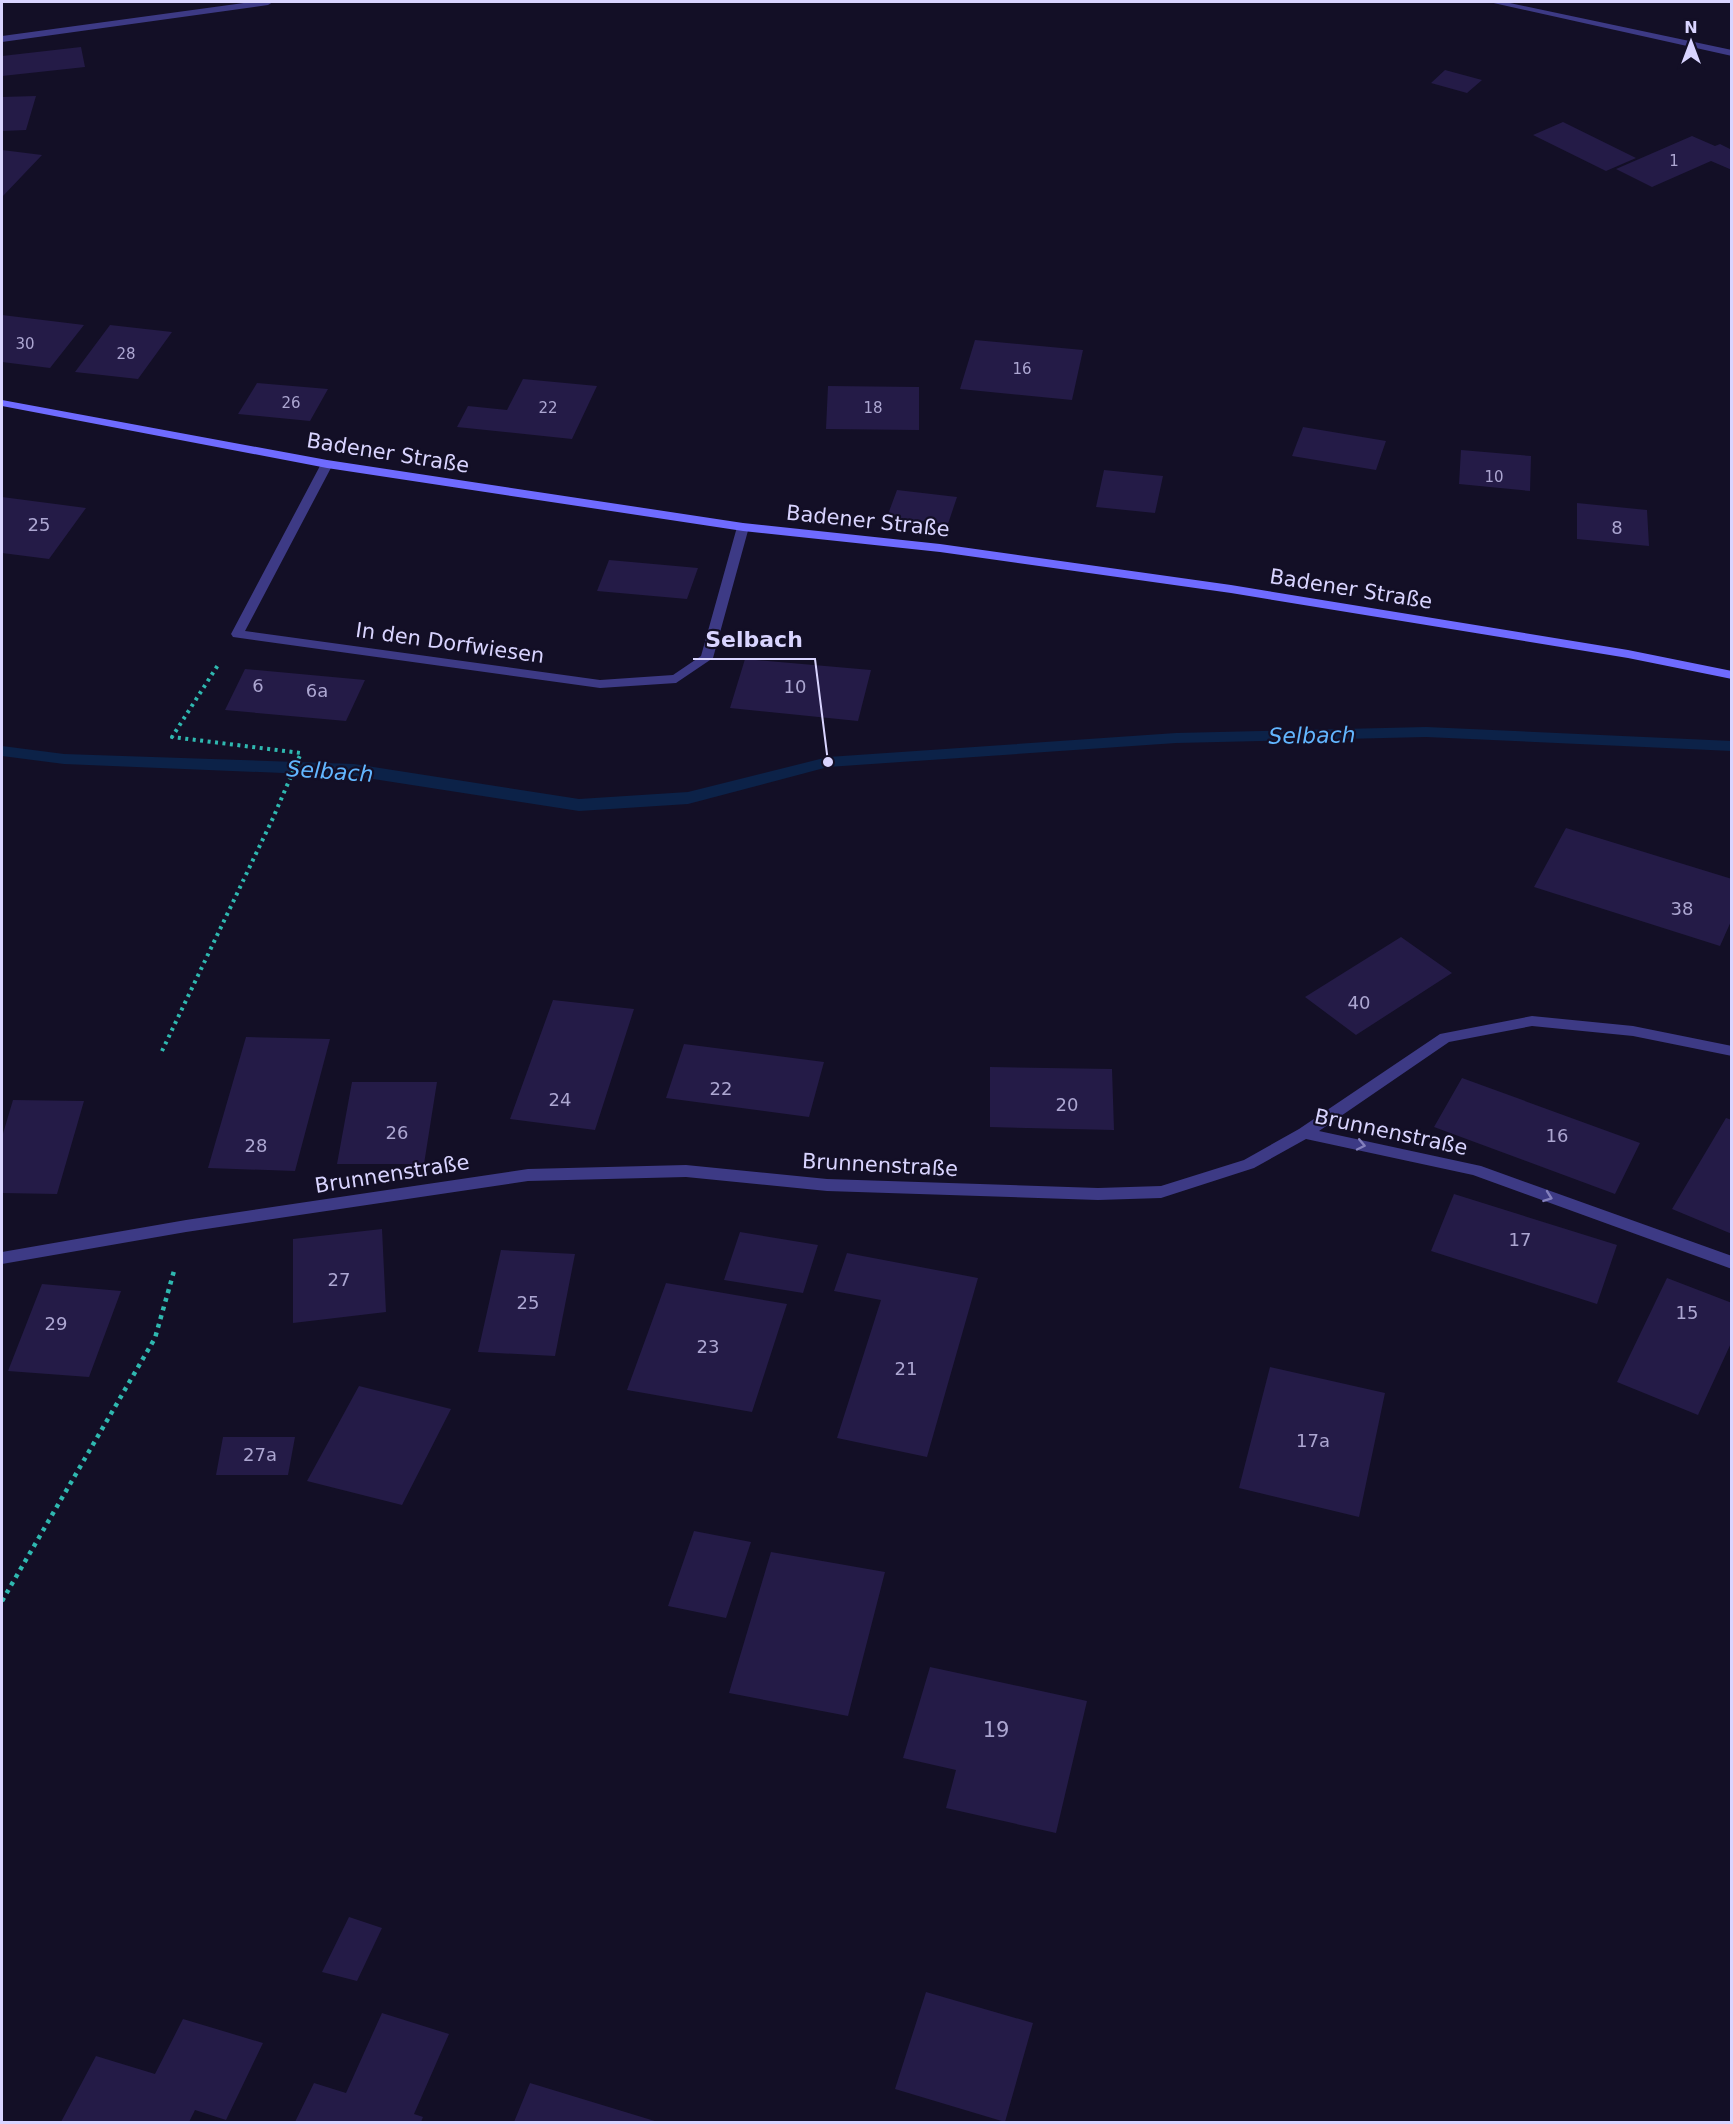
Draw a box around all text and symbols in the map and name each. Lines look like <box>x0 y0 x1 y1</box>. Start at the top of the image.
north arrow <box>1661 12 1721 72</box>
text: N <box>1684 18 1698 37</box>
house number: 1 <box>1669 152 1679 170</box>
house number: 30 <box>15 335 35 353</box>
house number: 28 <box>116 345 136 363</box>
house number: 16 <box>1012 360 1032 378</box>
house number: 26 <box>281 394 301 412</box>
house number: 22 <box>538 399 558 417</box>
house number: 18 <box>863 399 883 417</box>
street label: Badener Straße <box>305 428 471 478</box>
house number: 10 <box>1484 468 1504 486</box>
street label: Badener Straße <box>785 500 951 542</box>
house number: 25 <box>28 514 50 535</box>
house number: 8 <box>1611 517 1623 538</box>
street label: Badener Straße <box>1268 564 1434 614</box>
street label: In den Dorfwiesen <box>354 618 546 668</box>
callout: Selbach <box>693 619 815 659</box>
text: Selbach <box>705 627 803 652</box>
house number: 6 <box>252 675 264 696</box>
house number: 10 <box>784 676 806 697</box>
house number: 6a <box>306 680 328 701</box>
water label: Selbach <box>1268 722 1356 749</box>
water label: Selbach <box>286 756 374 787</box>
house number: 38 <box>1671 898 1693 919</box>
house number: 40 <box>1348 992 1370 1013</box>
house number: 22 <box>710 1078 732 1099</box>
house number: 24 <box>549 1089 571 1110</box>
house number: 20 <box>1056 1094 1078 1115</box>
street label: Brunnenstraße <box>1312 1104 1470 1160</box>
house number: 26 <box>386 1122 408 1143</box>
house number: 16 <box>1546 1125 1568 1146</box>
house number: 28 <box>245 1135 267 1156</box>
one-way arrow <box>1355 1138 1365 1151</box>
street label: Brunnenstraße <box>801 1149 959 1181</box>
street label: Brunnenstraße <box>313 1150 471 1198</box>
one-way arrow <box>1542 1189 1553 1202</box>
house number: 17 <box>1509 1229 1531 1250</box>
house number: 27 <box>328 1269 350 1290</box>
house number: 25 <box>517 1292 539 1313</box>
house number: 15 <box>1676 1302 1698 1323</box>
house number: 29 <box>45 1313 67 1334</box>
house number: 23 <box>697 1336 719 1357</box>
house number: 21 <box>895 1358 917 1379</box>
house number: 17a <box>1296 1430 1330 1451</box>
house number: 27a <box>243 1444 277 1465</box>
house number: 19 <box>983 1718 1009 1742</box>

